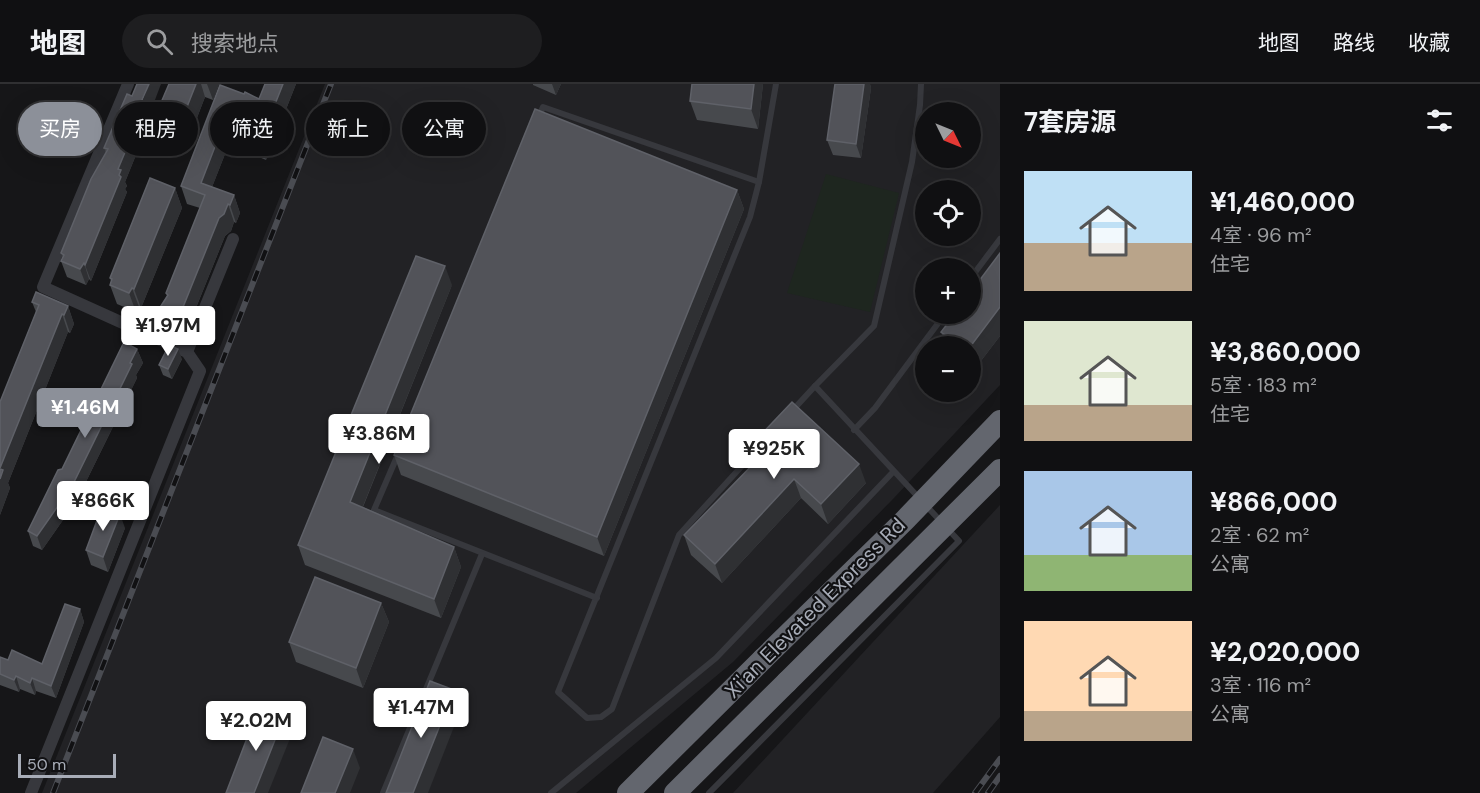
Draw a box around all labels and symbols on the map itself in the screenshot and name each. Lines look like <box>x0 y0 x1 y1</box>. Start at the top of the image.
north arrow <box>915 102 981 168</box>
pin: ¥1.97M <box>119 306 217 357</box>
pin: ¥1.46M <box>36 388 134 439</box>
pin: ¥3.86M <box>330 414 428 465</box>
pin: ¥925K <box>732 429 816 480</box>
pin: ¥866K <box>61 481 145 532</box>
street label: Xi'an Elevated Express Rd <box>719 512 911 704</box>
pin: ¥1.47M <box>372 688 470 739</box>
pin: ¥2.02M <box>207 701 305 752</box>
scale bar <box>18 751 116 778</box>

